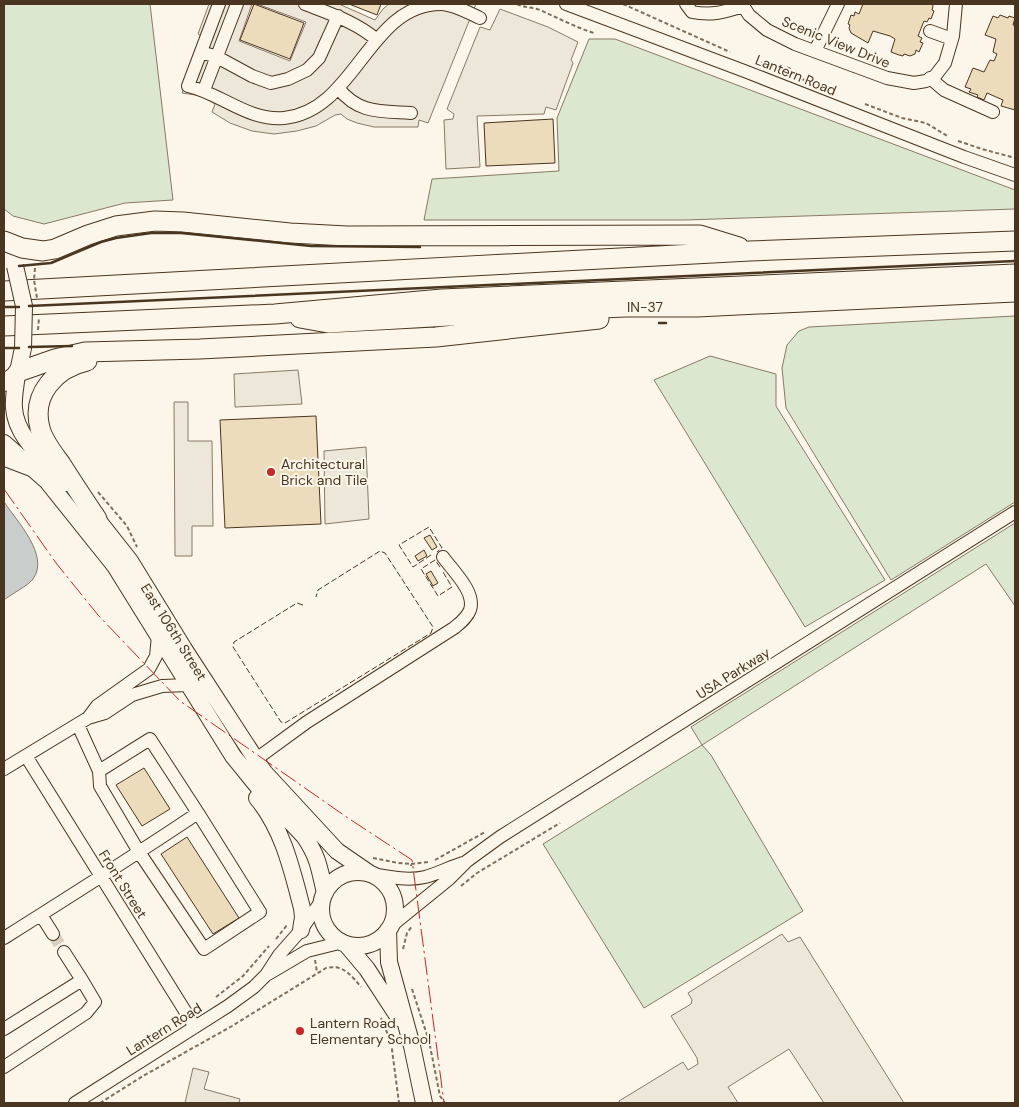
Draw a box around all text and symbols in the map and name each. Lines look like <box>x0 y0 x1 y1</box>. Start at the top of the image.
street label: Scenic View Drive <box>779 12 893 72</box>
street label: Lantern Road <box>753 51 839 99</box>
street label: IN-37 <box>627 298 663 316</box>
place label: Architectural Brick and Tile <box>281 455 367 489</box>
marker: Architectural Brick and Tile <box>265 466 277 478</box>
street label: East 106th Street <box>137 580 211 684</box>
street label: USA Parkway <box>693 643 773 703</box>
street label: Front Street <box>95 846 151 922</box>
street label: Lantern Road <box>123 999 205 1059</box>
place label: Lantern Road Elementary School <box>310 1014 431 1048</box>
marker: Lantern Road Elementary School <box>294 1025 306 1037</box>

